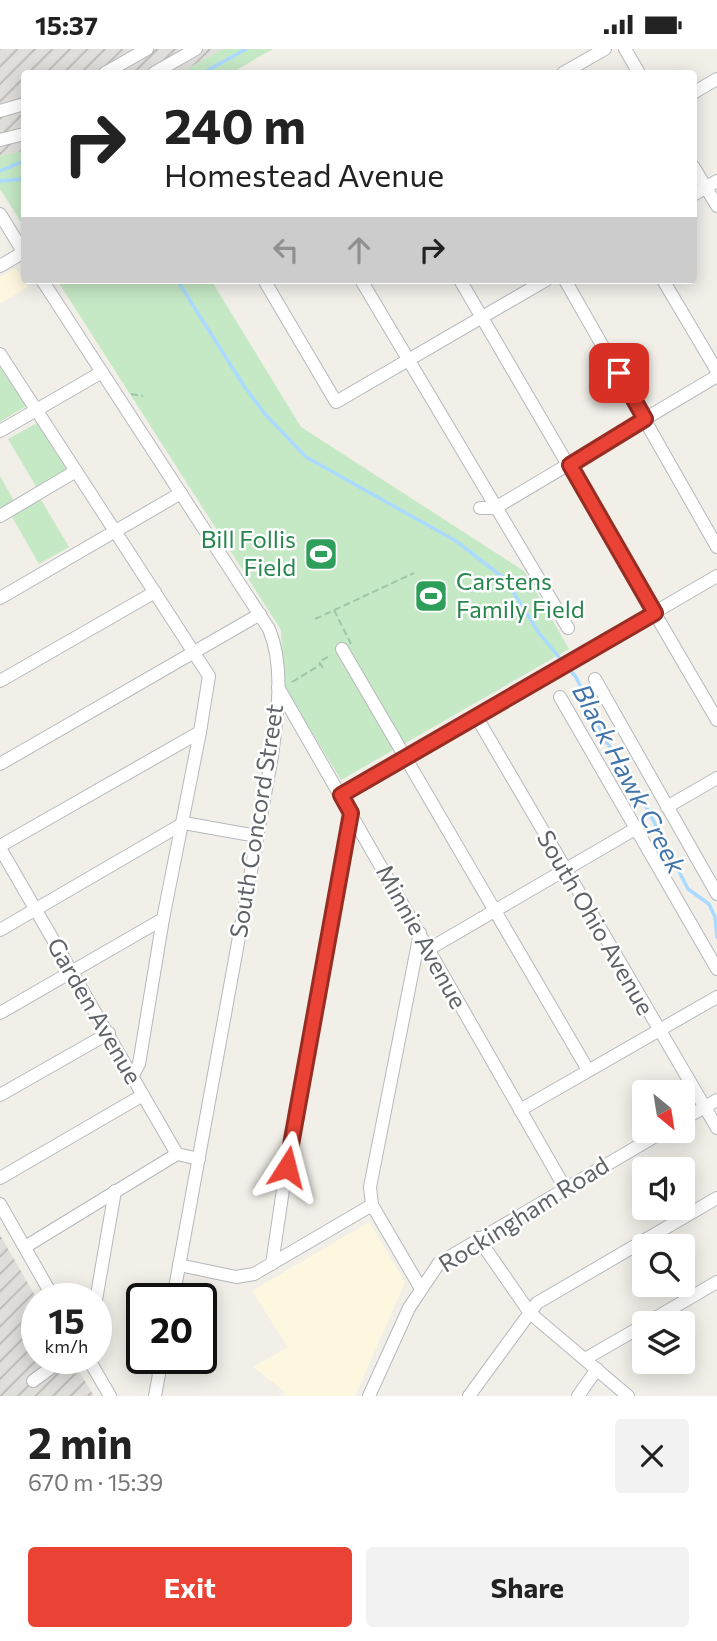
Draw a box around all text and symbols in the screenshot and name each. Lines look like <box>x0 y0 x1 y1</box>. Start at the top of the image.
text: 15:37 <box>35 9 98 40</box>
text: 240 m <box>164 94 306 154</box>
icon: right <box>49 98 140 189</box>
text: Homestead Avenue <box>164 154 444 194</box>
icon: left <box>267 231 305 269</box>
icon: ahead <box>340 231 378 269</box>
icon: right <box>413 231 451 269</box>
pin <box>589 343 649 403</box>
icon: arrive <box>600 354 638 392</box>
place label: Bill Follis Field <box>201 524 296 581</box>
sports icon: Bill Follis Field <box>302 535 340 573</box>
place label: Carstens Family Field <box>456 566 585 623</box>
sports icon: Carstens Family Field <box>412 577 450 615</box>
water label: Black Hawk Creek <box>567 678 694 879</box>
street label: South Concord Street <box>223 702 288 940</box>
street label: South Ohio Avenue <box>532 825 661 1020</box>
street label: Minnie Avenue <box>371 859 474 1013</box>
street label: Garden Avenue <box>42 932 149 1089</box>
north arrow <box>632 1080 695 1143</box>
map controls <box>632 1080 695 1374</box>
position arrow <box>250 1130 324 1204</box>
street label: Rockingham Road <box>433 1150 614 1278</box>
button: sound <box>632 1157 695 1220</box>
button: search <box>632 1234 695 1297</box>
speed limit sign: 20 <box>126 1283 217 1374</box>
text: 15 <box>48 1298 85 1341</box>
button: layers <box>632 1311 695 1374</box>
text: km/h <box>45 1335 88 1357</box>
text: 2 min <box>28 1416 133 1468</box>
button: close <box>615 1419 689 1493</box>
text: 670 m · 15:39 <box>28 1468 163 1496</box>
button: Exit <box>28 1547 352 1627</box>
button: Share <box>366 1547 689 1627</box>

